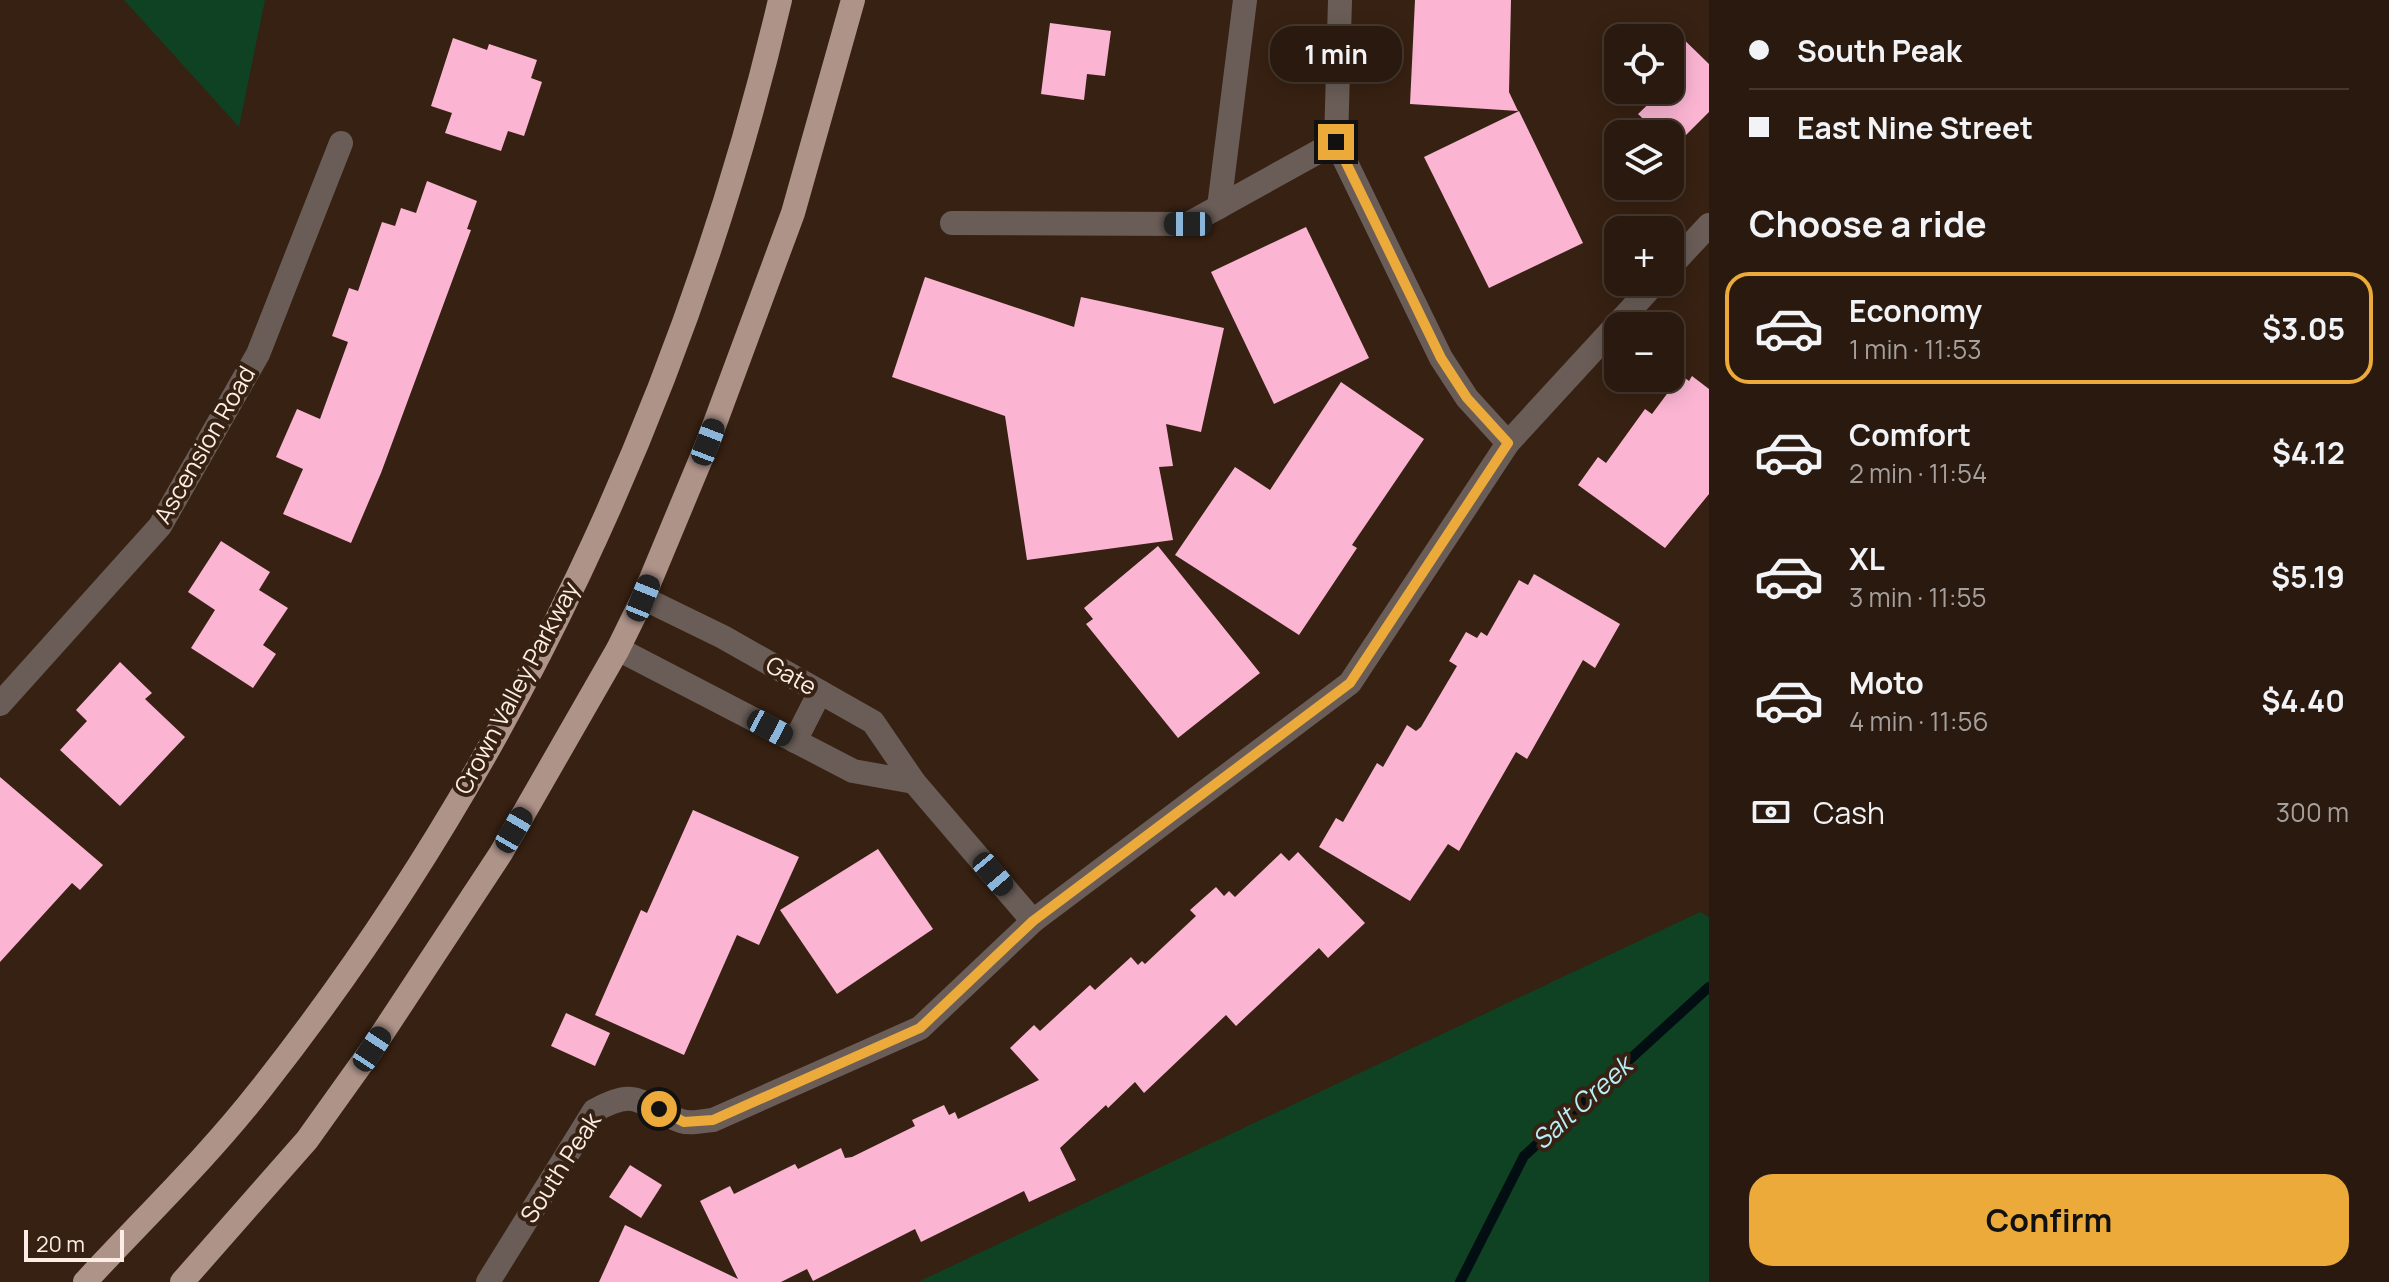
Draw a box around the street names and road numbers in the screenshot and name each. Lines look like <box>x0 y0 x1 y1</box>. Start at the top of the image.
street label: Ascension Road <box>145 359 262 529</box>
street label: Crown Valley Parkway <box>446 575 586 800</box>
street label: Gate <box>760 647 823 702</box>
street label: South Peak <box>512 1105 608 1229</box>

